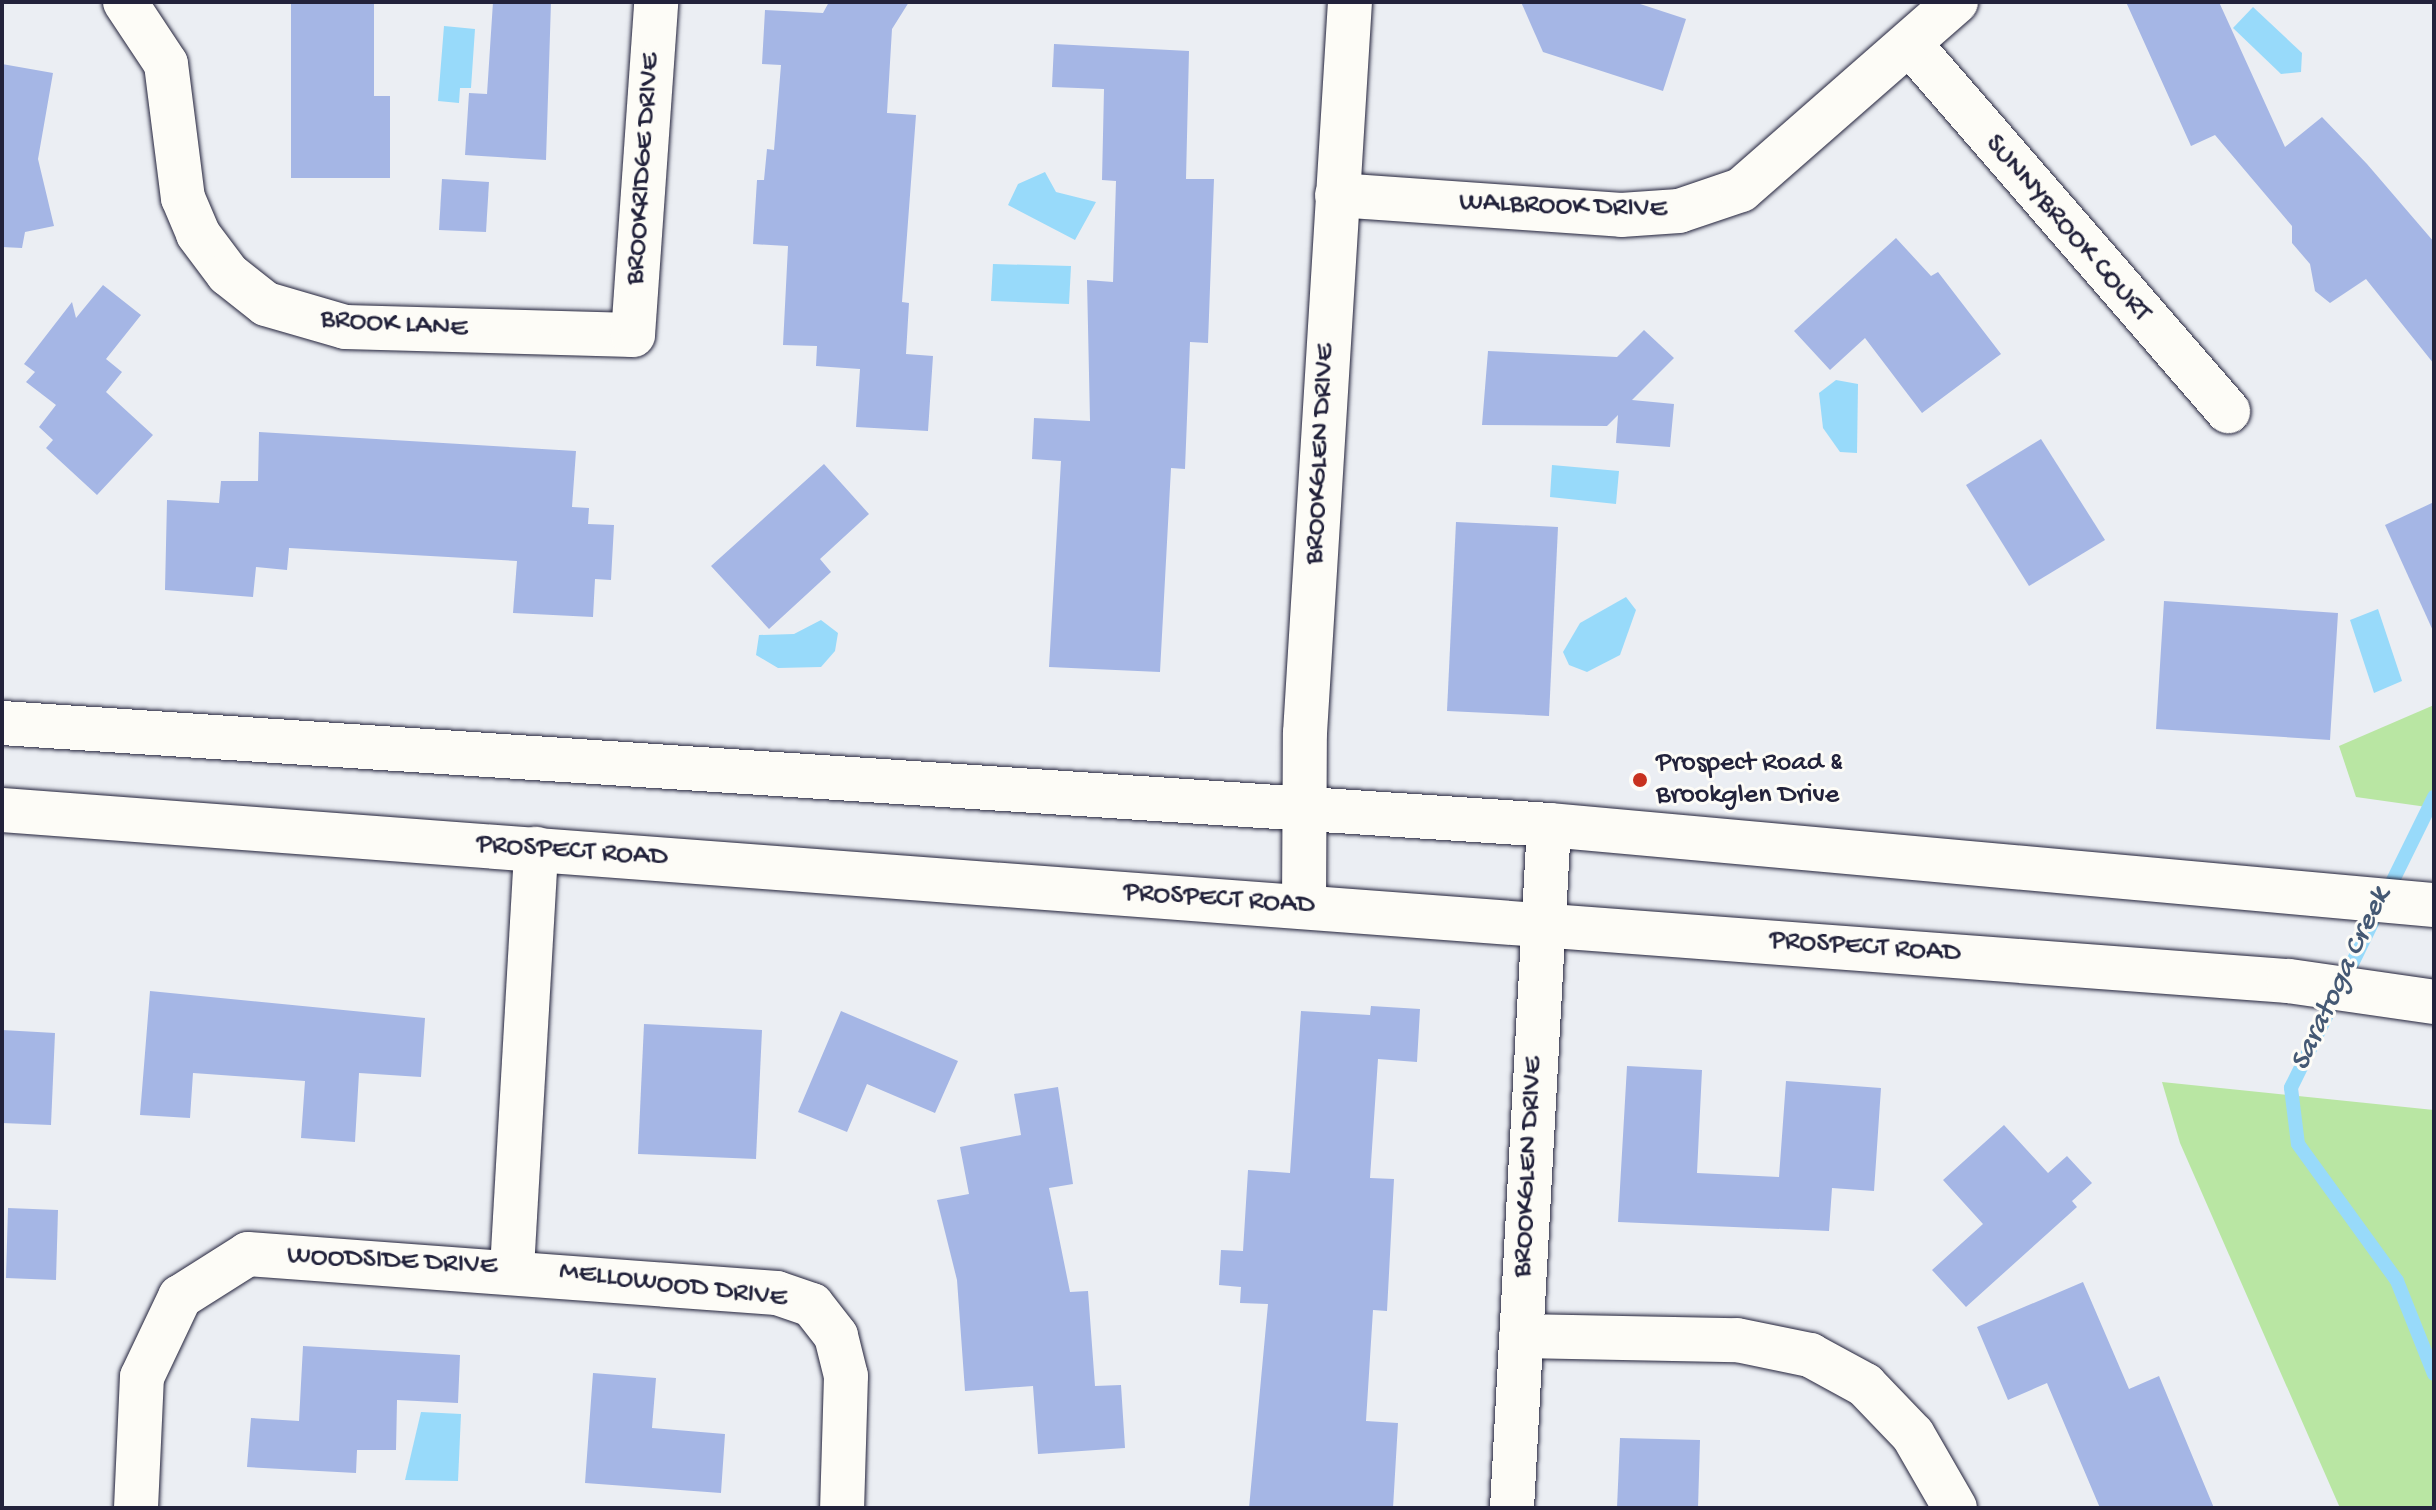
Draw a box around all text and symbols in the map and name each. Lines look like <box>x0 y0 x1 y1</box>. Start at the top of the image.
street label: BROOKRIDGE DRIVE <box>619 52 669 286</box>
street label: SUNNYBROOK COURT <box>1977 129 2157 329</box>
street label: WALBROOK DRIVE <box>1458 187 1668 227</box>
street label: BROOK LANE <box>319 303 469 347</box>
street label: BROOKGLEN DRIVE <box>1298 343 1344 565</box>
place label: Prospect Road & Brookglen Drive <box>1656 747 1843 813</box>
marker: Prospect Road & Brookglen Drive <box>1631 771 1649 789</box>
street label: PROSPECT ROAD <box>475 829 669 875</box>
street label: PROSPECT ROAD <box>1122 877 1316 923</box>
water label: Saratoga Creek <box>2284 883 2400 1077</box>
street label: PROSPECT ROAD <box>1768 925 1962 971</box>
street label: BROOKGLEN DRIVE <box>1506 1056 1552 1278</box>
street label: WOODSIDE DRIVE <box>286 1240 498 1284</box>
street label: MELLOWOOD DRIVE <box>557 1255 789 1317</box>

